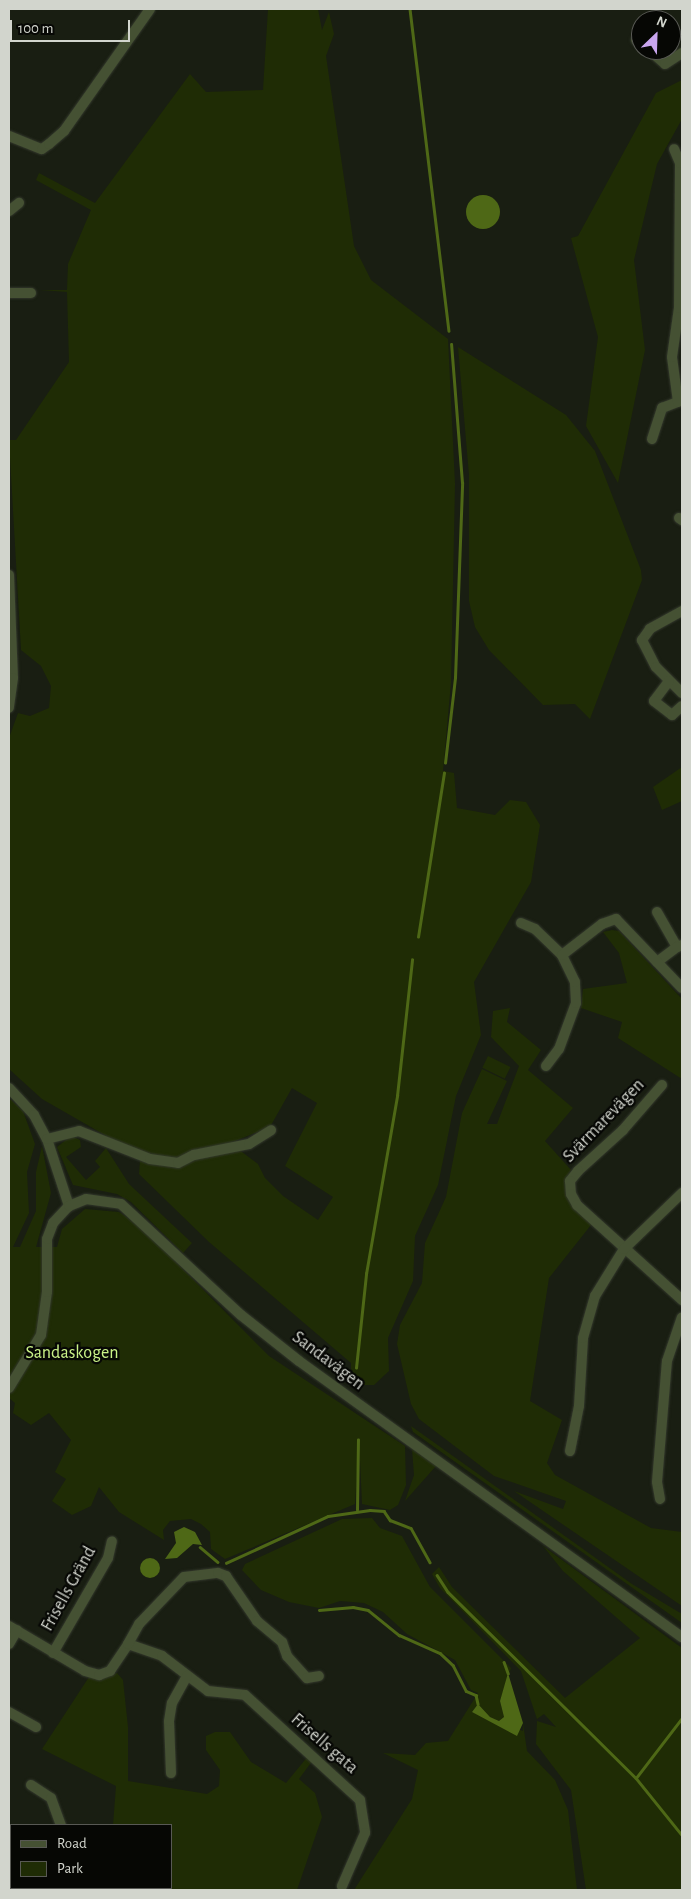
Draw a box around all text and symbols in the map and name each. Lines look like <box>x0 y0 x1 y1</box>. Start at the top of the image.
scale bar <box>12 10 132 42</box>
north arrow <box>631 10 681 60</box>
text: N <box>654 14 669 31</box>
text: 100 m <box>18 21 53 36</box>
street label: Svärmarevägen <box>559 1075 649 1167</box>
street label: Sandavägen <box>288 1327 368 1395</box>
park label: Sandaskogen <box>26 1342 118 1364</box>
street label: Frisells Gränd <box>37 1543 101 1635</box>
street label: Frisells gata <box>286 1709 362 1779</box>
legend <box>10 1824 172 1889</box>
text: Road <box>57 1836 87 1851</box>
text: Park <box>57 1861 83 1876</box>

